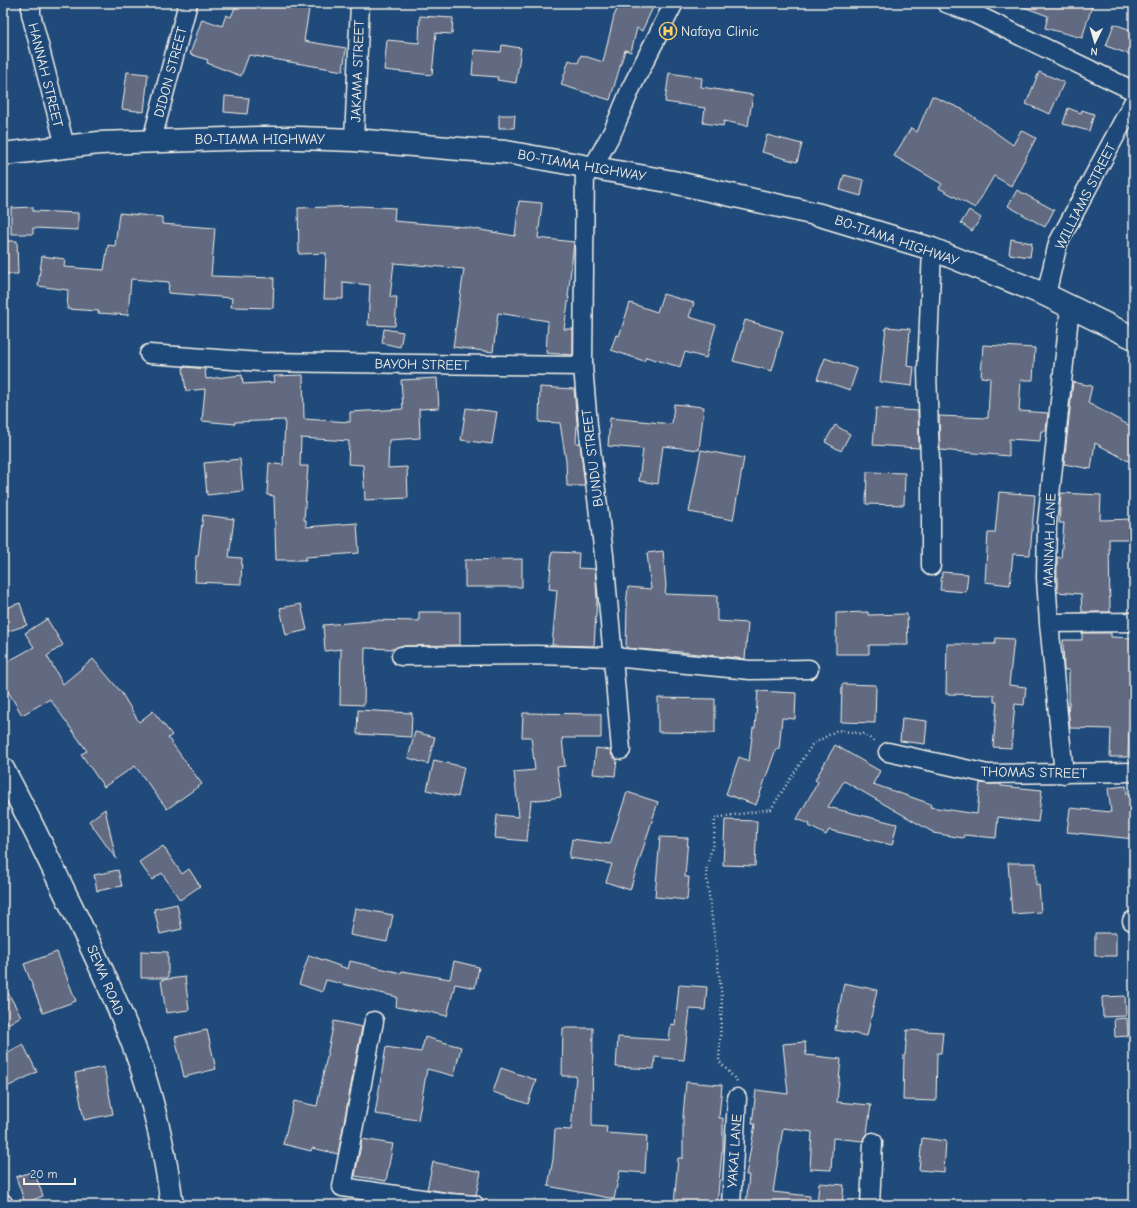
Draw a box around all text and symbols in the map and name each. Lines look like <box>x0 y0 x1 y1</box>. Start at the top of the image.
street label: JAKAMA STREET <box>347 19 368 123</box>
street label: HANNAH STREET <box>24 21 67 130</box>
hospital icon: Nafaya Clinic <box>658 21 678 41</box>
north arrow <box>1075 22 1115 62</box>
place label: Nafaya Clinic <box>681 23 759 40</box>
street label: DIDON STREET <box>150 24 191 119</box>
text: N <box>1090 45 1098 58</box>
street label: BO-TIAMA HIGHWAY <box>195 131 326 148</box>
street label: WILLIAMS STREET <box>1051 140 1120 252</box>
street label: BO-TIAMA HIGHWAY <box>516 146 648 185</box>
street label: BO-TIAMA HIGHWAY <box>832 211 962 270</box>
street label: BAYOH STREET <box>374 355 470 374</box>
street label: BUNDU STREET <box>578 407 607 508</box>
street label: MANNAH LANE <box>1039 493 1060 587</box>
street label: THOMAS STREET <box>981 763 1088 782</box>
street label: SEWA ROAD <box>83 943 128 1018</box>
street label: YAKAI LANE <box>723 1113 746 1189</box>
scale bar <box>24 1160 75 1186</box>
text: 20 m <box>30 1167 58 1181</box>

